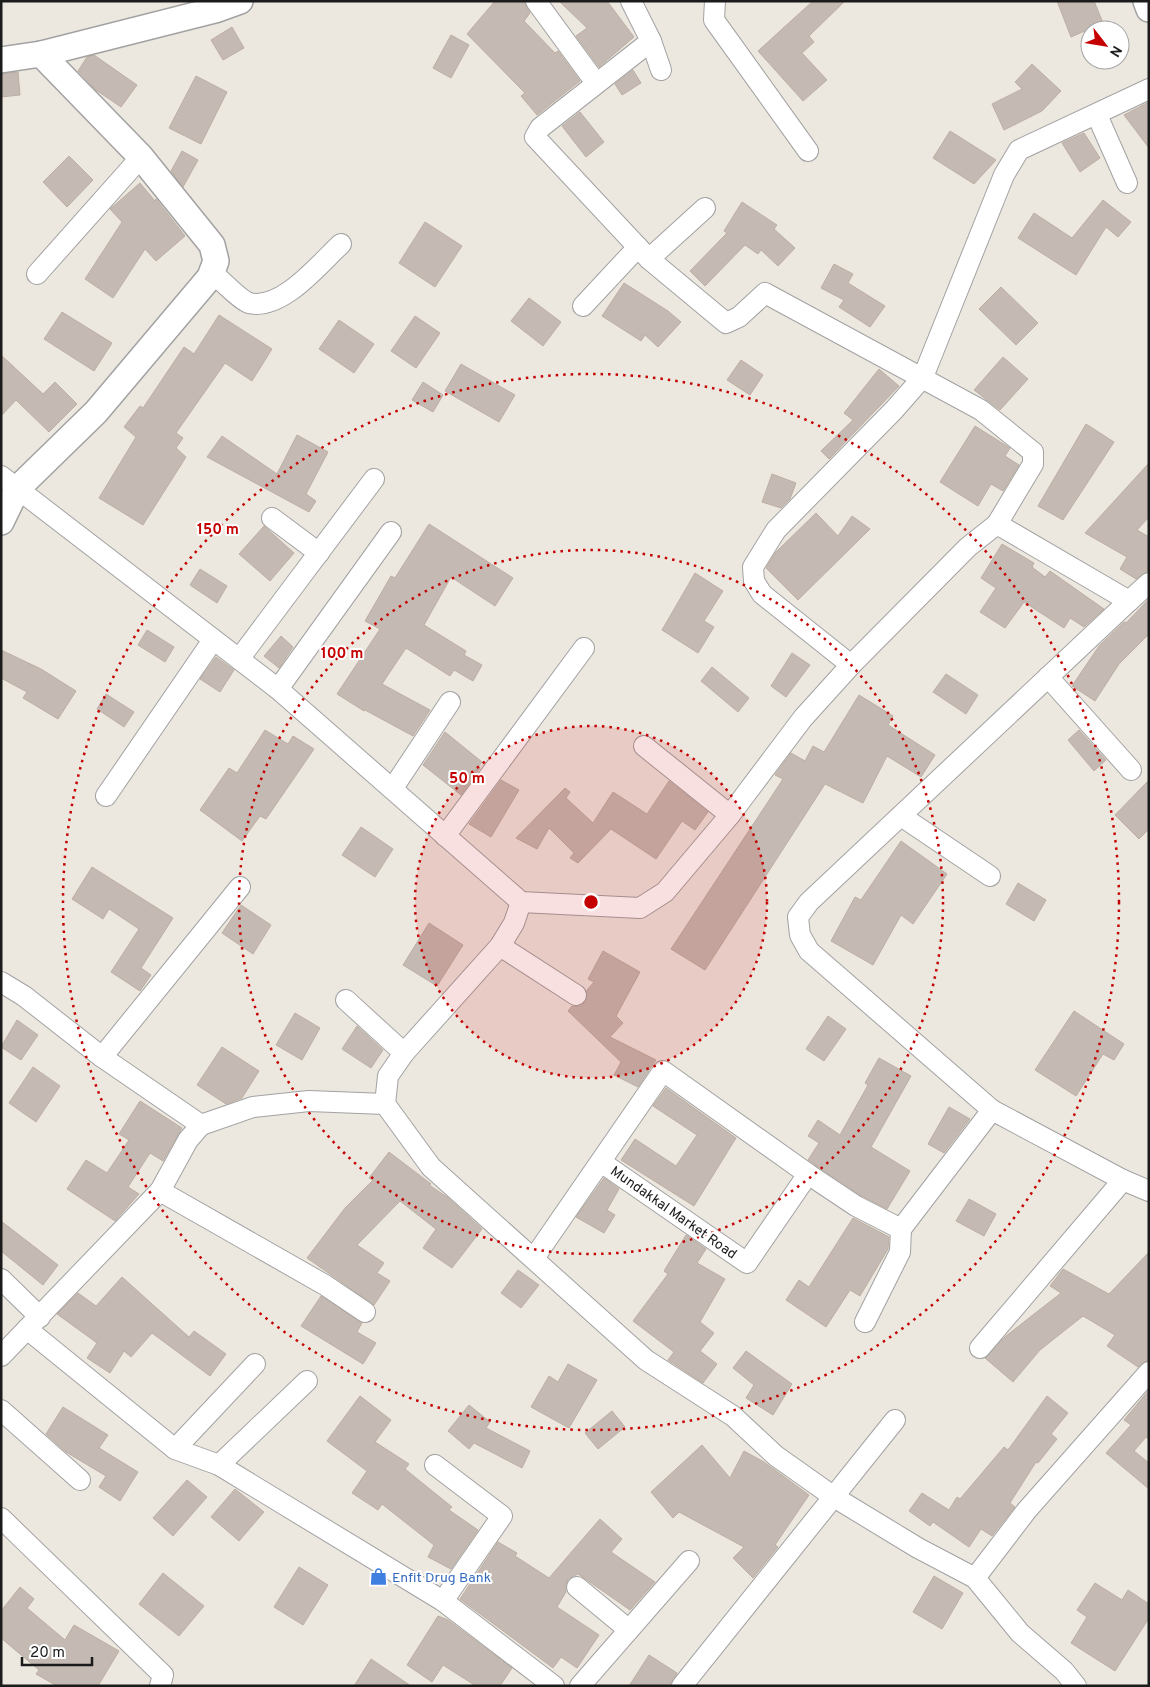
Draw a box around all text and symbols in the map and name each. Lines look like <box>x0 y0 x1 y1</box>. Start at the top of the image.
north arrow <box>1080 20 1130 70</box>
text: N <box>1105 42 1125 60</box>
text: 150 m <box>197 521 239 540</box>
text: 100 m <box>321 645 363 664</box>
text: 50 m <box>449 770 485 789</box>
centre of rings <box>582 893 600 911</box>
street label: Mundakkal Market Road <box>607 1163 740 1263</box>
shop icon: Enfit Drug Bank <box>368 1567 388 1587</box>
place label: Enfit Drug Bank <box>392 1570 491 1587</box>
scale bar <box>22 1634 92 1666</box>
text: 20 m <box>30 1644 65 1663</box>

